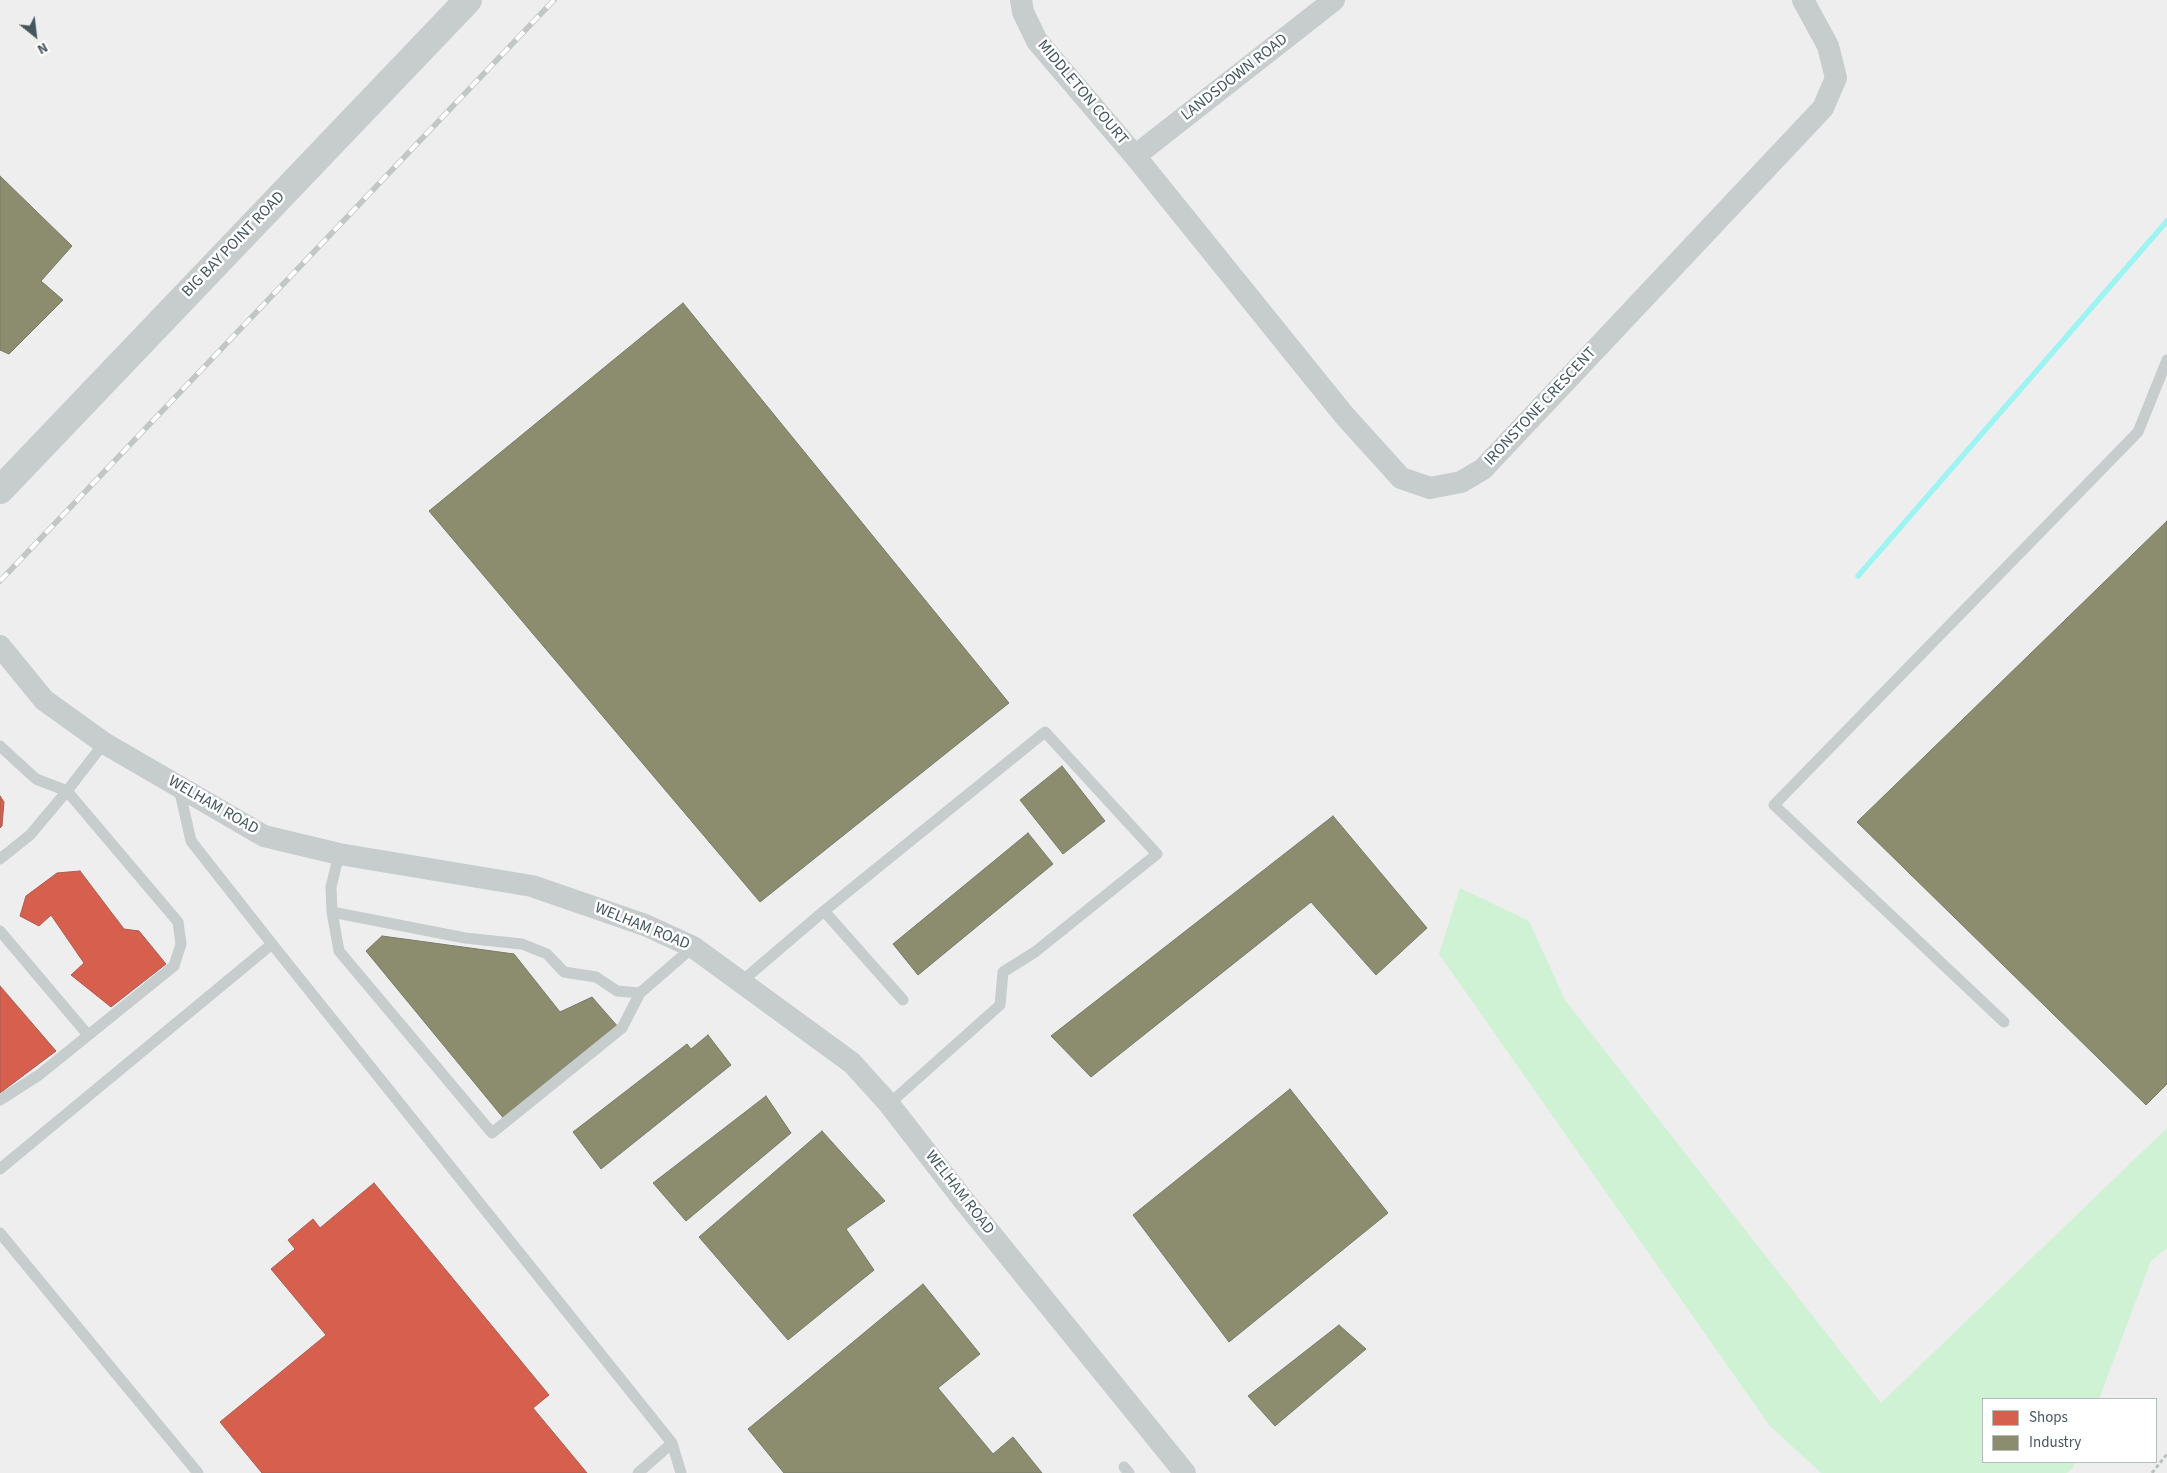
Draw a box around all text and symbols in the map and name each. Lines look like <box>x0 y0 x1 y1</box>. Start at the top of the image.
north arrow <box>10 10 60 60</box>
street label: LANDSDOWN ROAD <box>1178 30 1292 126</box>
text: N <box>33 37 51 59</box>
street label: MIDDLETON COURT <box>1032 37 1132 149</box>
street label: BIG BAY POINT ROAD <box>179 188 289 302</box>
street label: IRONSTONE CRESCENT <box>1481 344 1601 470</box>
street label: WELHAM ROAD <box>165 772 261 840</box>
street label: WELHAM ROAD <box>592 899 692 955</box>
street label: WELHAM ROAD <box>920 1147 998 1239</box>
legend <box>1982 1398 2157 1463</box>
text: Shops <box>2029 1407 2068 1428</box>
text: Industry <box>2029 1432 2081 1453</box>

